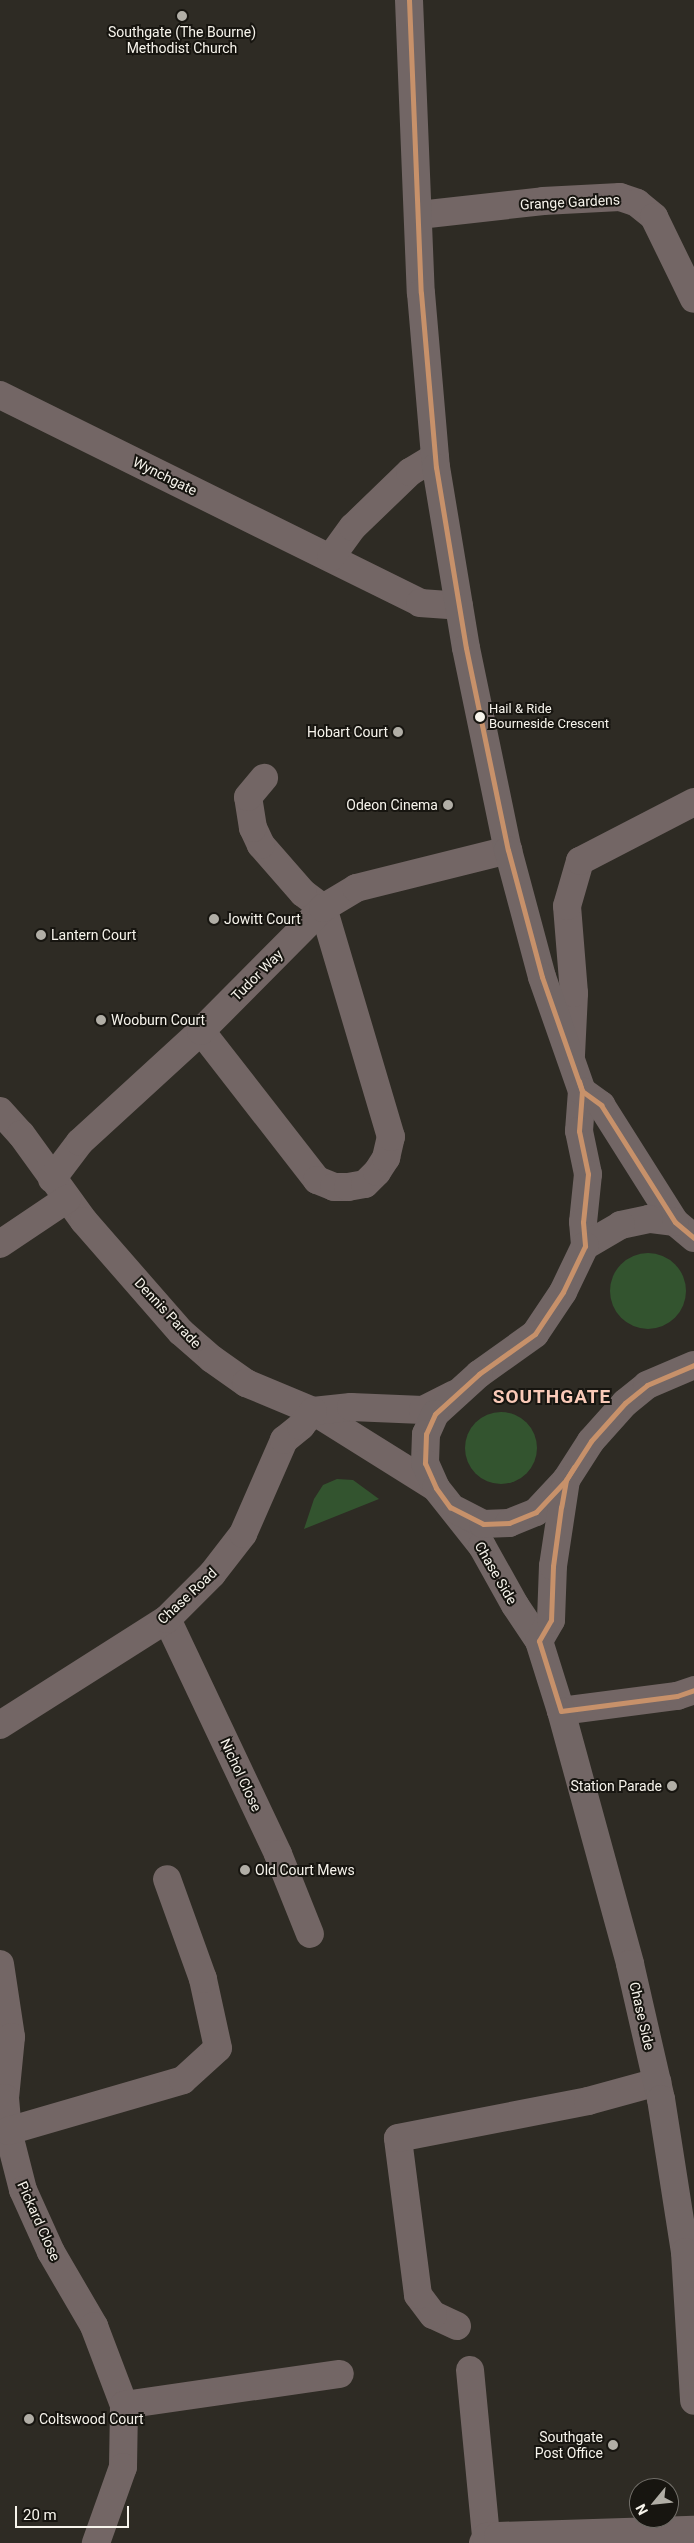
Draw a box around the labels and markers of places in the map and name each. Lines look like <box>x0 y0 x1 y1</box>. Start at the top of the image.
marker: Southgate (The Bourne) Methodist Church <box>176 10 188 22</box>
place label: Southgate (The Bourne) Methodist Church <box>108 24 256 56</box>
place label: Hail & Ride Bourneside Crescent <box>489 702 609 733</box>
marker: Hail & Ride Bourneside Crescent <box>475 712 485 722</box>
place label: Hobart Court <box>307 724 388 740</box>
marker: Hobart Court <box>392 726 404 738</box>
place label: Odeon Cinema <box>346 797 438 813</box>
marker: Odeon Cinema <box>442 799 454 811</box>
place label: Jowitt Court <box>224 911 301 927</box>
marker: Jowitt Court <box>208 913 220 925</box>
place label: Lantern Court <box>51 927 136 943</box>
marker: Lantern Court <box>35 929 47 941</box>
place label: Wooburn Court <box>111 1012 205 1028</box>
marker: Wooburn Court <box>95 1014 107 1026</box>
place label: Station Parade <box>571 1778 662 1794</box>
marker: Station Parade <box>666 1780 678 1792</box>
place label: Old Court Mews <box>255 1862 355 1878</box>
marker: Old Court Mews <box>239 1864 251 1876</box>
place label: Coltswood Court <box>39 2411 144 2427</box>
marker: Coltswood Court <box>23 2413 35 2425</box>
place label: Southgate Post Office <box>535 2429 603 2462</box>
marker: Southgate Post Office <box>607 2439 619 2451</box>

